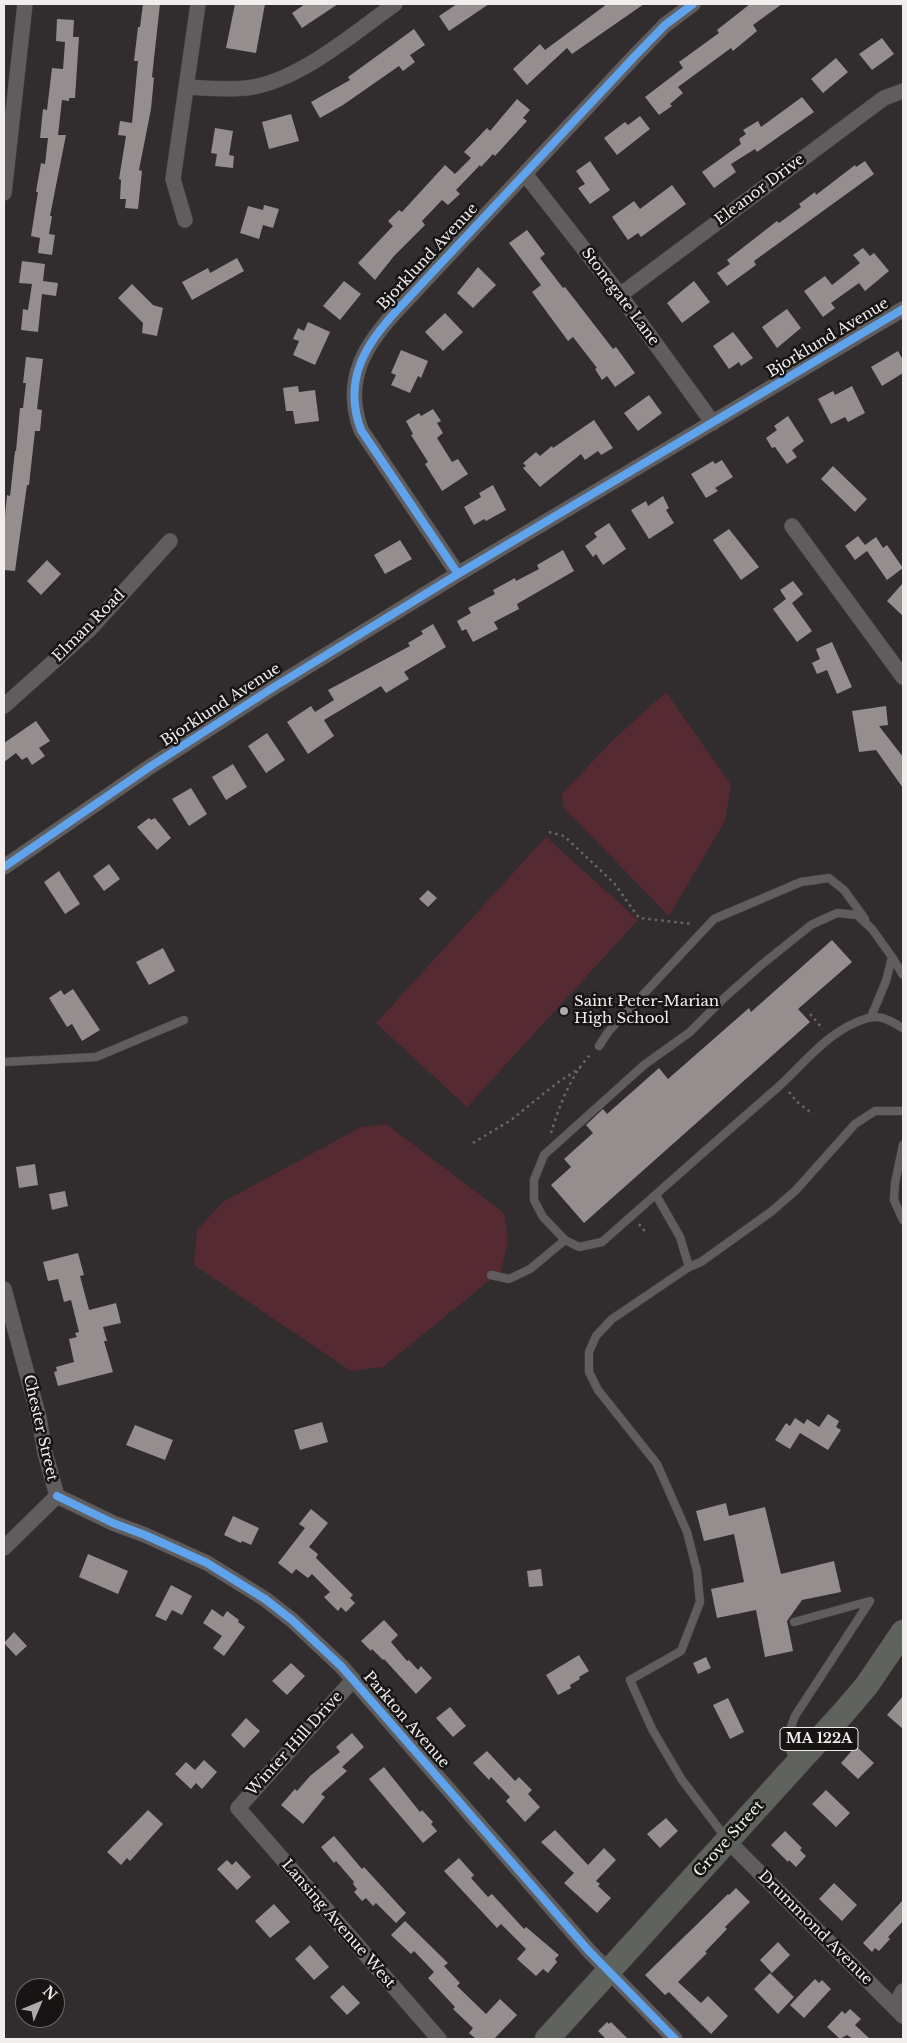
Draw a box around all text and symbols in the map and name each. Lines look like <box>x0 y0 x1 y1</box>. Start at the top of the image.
street label: Eleanor Drive <box>712 151 808 229</box>
street label: Bjorklund Avenue <box>374 200 482 314</box>
street label: Stonegate Lane <box>577 244 663 350</box>
street label: Bjorklund Avenue <box>764 295 892 381</box>
street label: Elman Road <box>49 586 129 666</box>
street label: Bjorklund Avenue <box>158 660 284 750</box>
place label: Saint Peter-Marian High School <box>574 993 719 1028</box>
marker: Saint Peter-Marian High School <box>558 1005 570 1017</box>
street label: Chester Street <box>19 1373 61 1483</box>
street label: Parkton Avenue <box>359 1668 453 1772</box>
street label: Winter Hill Drive <box>243 1688 347 1800</box>
road number: MA 122A <box>780 1728 858 1750</box>
street label: Grove Street <box>690 1797 768 1881</box>
street label: Lansing Avenue West <box>277 1856 399 1992</box>
street label: Drummond Avenue <box>754 1867 876 1989</box>
north arrow <box>15 1978 65 2028</box>
text: N <box>39 1982 61 2004</box>

